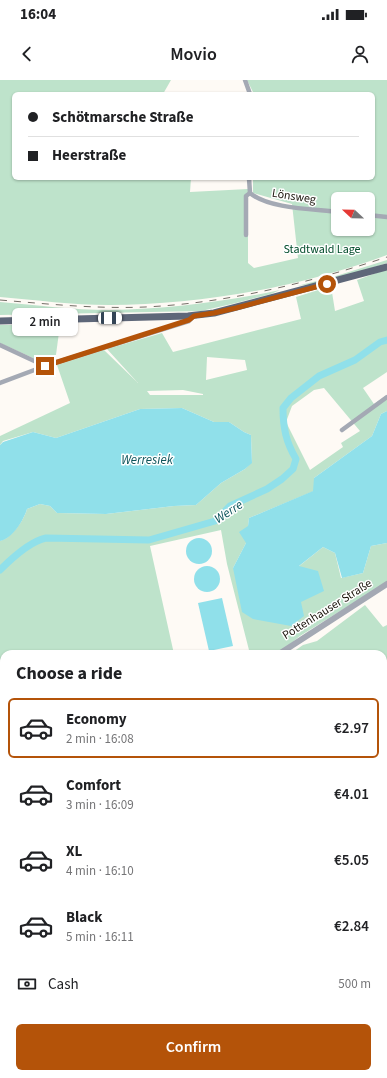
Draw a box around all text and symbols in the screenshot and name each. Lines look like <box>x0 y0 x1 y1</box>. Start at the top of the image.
text: 16:04 <box>20 4 56 25</box>
text: Movio <box>170 42 217 67</box>
icon: back <box>16 43 38 65</box>
icon: person <box>349 43 371 65</box>
text: Schötmarsche Straße <box>52 107 194 128</box>
text: Heerstraße <box>52 145 126 166</box>
street label: Lönsweg <box>271 185 317 208</box>
north arrow <box>331 192 375 236</box>
map controls <box>331 192 375 236</box>
park label: Stadtwald Lage <box>283 241 361 258</box>
route start <box>318 275 336 293</box>
callout: 2 min <box>12 308 78 336</box>
car <box>98 312 122 324</box>
text: 2 min <box>30 313 60 331</box>
route end <box>36 357 54 375</box>
water label: Werresiek <box>121 451 174 469</box>
water label: Werre <box>211 496 246 528</box>
street label: Pottenhauser Straße <box>279 575 375 644</box>
text: Choose a ride <box>16 661 122 686</box>
text: Economy <box>66 709 127 730</box>
icon: car <box>18 710 54 746</box>
text: €2.97 <box>334 718 369 739</box>
text: 2 min · 16:08 <box>66 730 134 748</box>
text: Comfort <box>66 775 121 796</box>
icon: car <box>18 776 54 812</box>
text: €4.01 <box>334 784 369 805</box>
text: 3 min · 16:09 <box>66 796 134 814</box>
text: XL <box>66 841 82 862</box>
icon: car <box>18 842 54 878</box>
text: €5.05 <box>334 850 369 871</box>
text: 4 min · 16:10 <box>66 862 134 880</box>
text: Black <box>66 907 103 928</box>
icon: car <box>18 908 54 944</box>
text: €2.84 <box>334 916 369 937</box>
text: 5 min · 16:11 <box>66 928 134 946</box>
icon: cash <box>16 973 38 995</box>
text: Cash <box>48 974 79 995</box>
text: 500 m <box>338 975 371 993</box>
button: Confirm <box>16 1024 371 1070</box>

